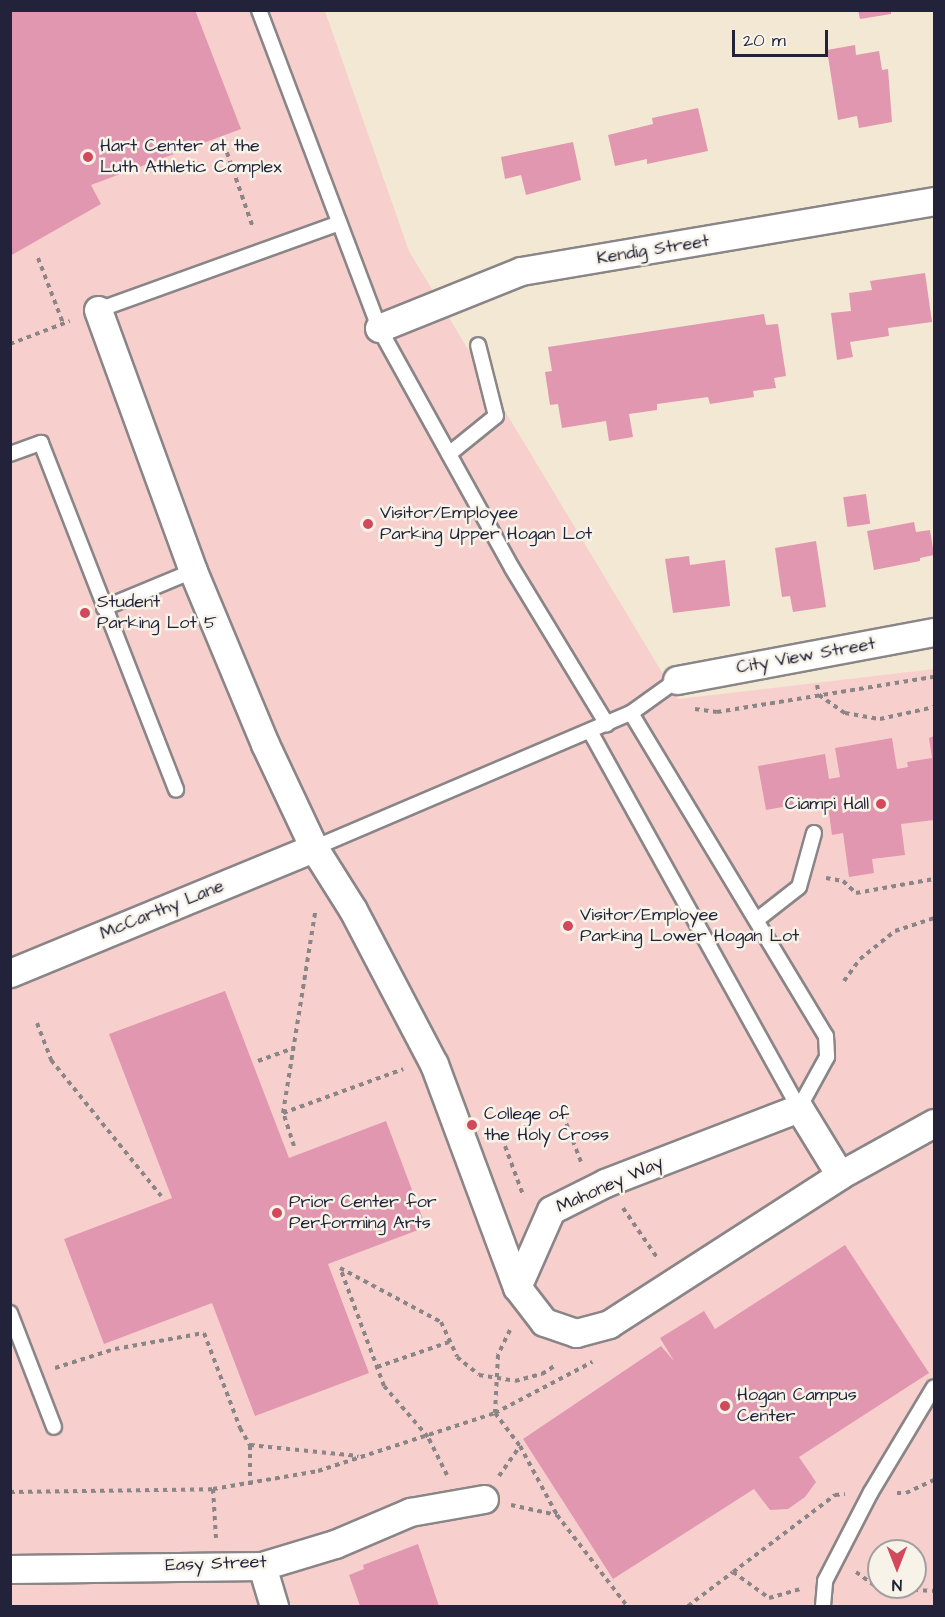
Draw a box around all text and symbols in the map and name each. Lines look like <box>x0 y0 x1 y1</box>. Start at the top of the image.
scale bar <box>735 18 831 56</box>
text: 20 m <box>743 28 786 53</box>
place label: Hart Center at the Luth Athletic Complex <box>100 136 282 178</box>
marker: Hart Center at the Luth Athletic Complex <box>81 150 95 164</box>
street label: Kendig Street <box>595 230 711 270</box>
place label: Visitor/Employee Parking Upper Hogan Lot <box>380 503 592 546</box>
marker: Visitor/Employee Parking Upper Hogan Lot <box>361 517 375 531</box>
place label: Student Parking Lot 5 <box>97 592 217 634</box>
marker: Student Parking Lot 5 <box>78 606 92 620</box>
street label: City View Street <box>735 633 877 679</box>
place label: Ciampi Hall <box>785 793 869 815</box>
marker: Ciampi Hall <box>874 797 888 811</box>
street label: McCarthy Lane <box>97 875 227 945</box>
place label: Visitor/Employee Parking Lower Hogan Lot <box>580 905 799 948</box>
marker: Visitor/Employee Parking Lower Hogan Lot <box>561 919 575 933</box>
place label: College of the Holy Cross <box>484 1104 609 1146</box>
marker: College of the Holy Cross <box>465 1118 479 1132</box>
street label: Mahoney Way <box>553 1152 667 1218</box>
place label: Prior Center for Performing Arts <box>289 1192 437 1234</box>
marker: Prior Center for Performing Arts <box>270 1206 284 1220</box>
place label: Hogan Campus Center <box>737 1385 857 1428</box>
marker: Hogan Campus Center <box>718 1399 732 1413</box>
north arrow <box>867 1539 927 1599</box>
street label: Easy Street <box>165 1551 267 1577</box>
text: N <box>892 1574 902 1596</box>

